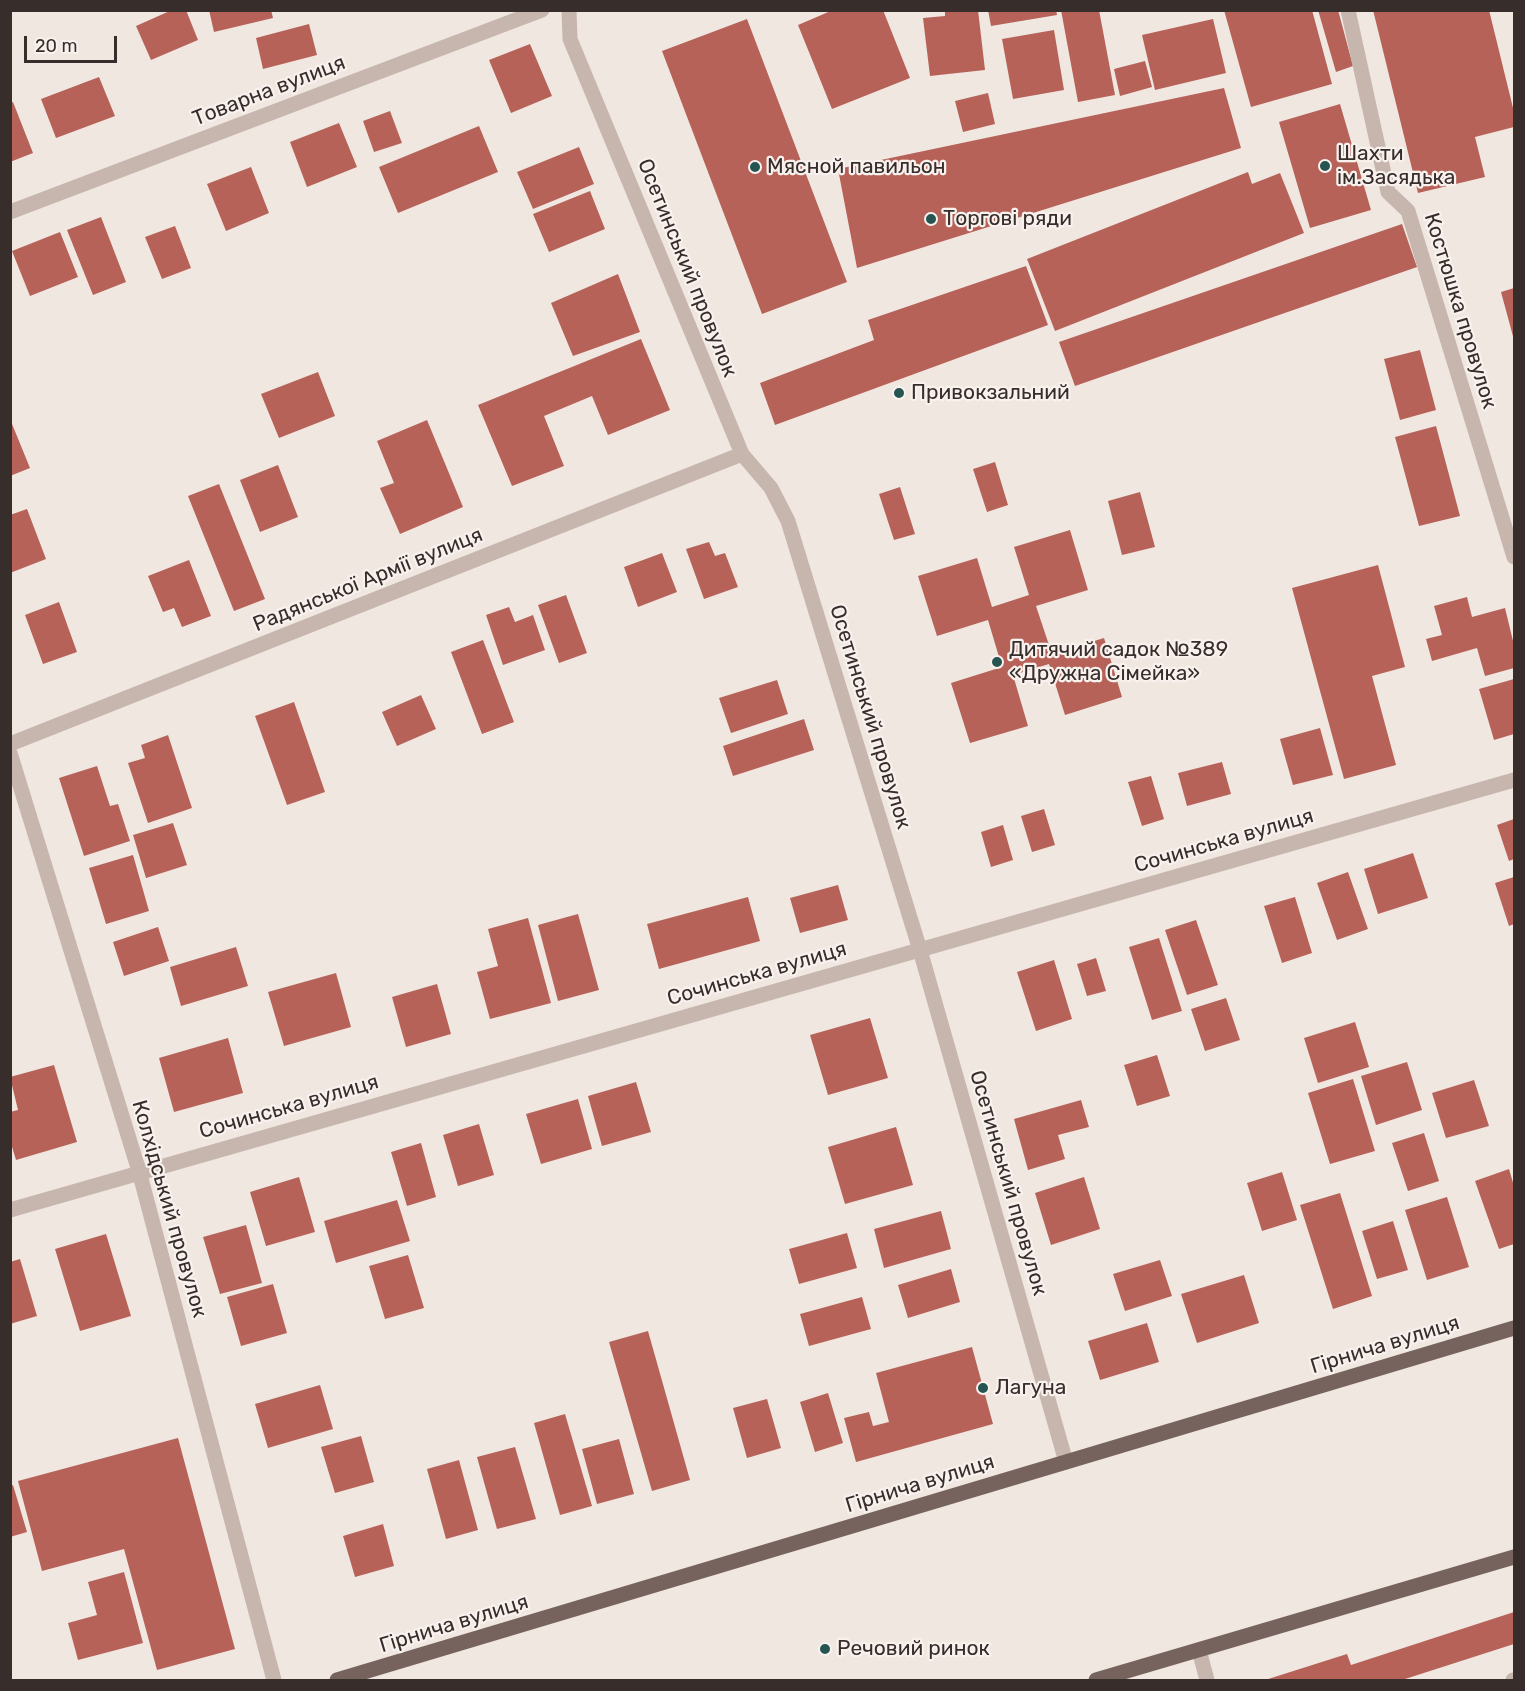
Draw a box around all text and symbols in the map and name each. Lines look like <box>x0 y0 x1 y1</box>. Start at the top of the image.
scale bar <box>27 24 120 62</box>
text: 20 m <box>35 35 77 57</box>
street label: Товарна вулиця <box>189 50 349 132</box>
place label: Шахти ім.Засядька <box>1337 141 1455 191</box>
place label: Мясной павильон <box>767 154 946 180</box>
street label: Осетинський провулок <box>632 155 742 381</box>
marker: Шахти ім.Засядька <box>1318 159 1332 173</box>
marker: Мясной павильон <box>748 160 762 174</box>
place label: Торгові ряди <box>943 206 1072 232</box>
street label: Костюшка провулок <box>1418 210 1502 412</box>
marker: Торгові ряди <box>924 212 938 226</box>
place label: Привокзальний <box>911 380 1070 406</box>
marker: Привокзальний <box>892 386 906 400</box>
street label: Радянської Армії вулиця <box>250 522 486 638</box>
street label: Осетинський провулок <box>824 602 916 832</box>
place label: Дитячий садок №389 «Дружна Сімейка» <box>1009 637 1228 687</box>
marker: Дитячий садок №389 «Дружна Сімейка» <box>990 655 1004 669</box>
street label: Сочинська вулиця <box>1131 803 1317 879</box>
street label: Сочинська вулиця <box>664 936 850 1012</box>
street label: Осетинський провулок <box>964 1067 1052 1299</box>
street label: Сочинська вулиця <box>196 1069 382 1145</box>
street label: Колхідський провулок <box>126 1097 212 1321</box>
street label: Гірнича вулиця <box>1307 1310 1463 1380</box>
place label: Лагуна <box>995 1375 1066 1401</box>
marker: Лагуна <box>976 1381 990 1395</box>
street label: Гірнича вулиця <box>842 1449 998 1519</box>
street label: Гірнича вулиця <box>376 1589 532 1659</box>
place label: Речовий ринок <box>837 1636 990 1662</box>
marker: Речовий ринок <box>818 1642 832 1656</box>

